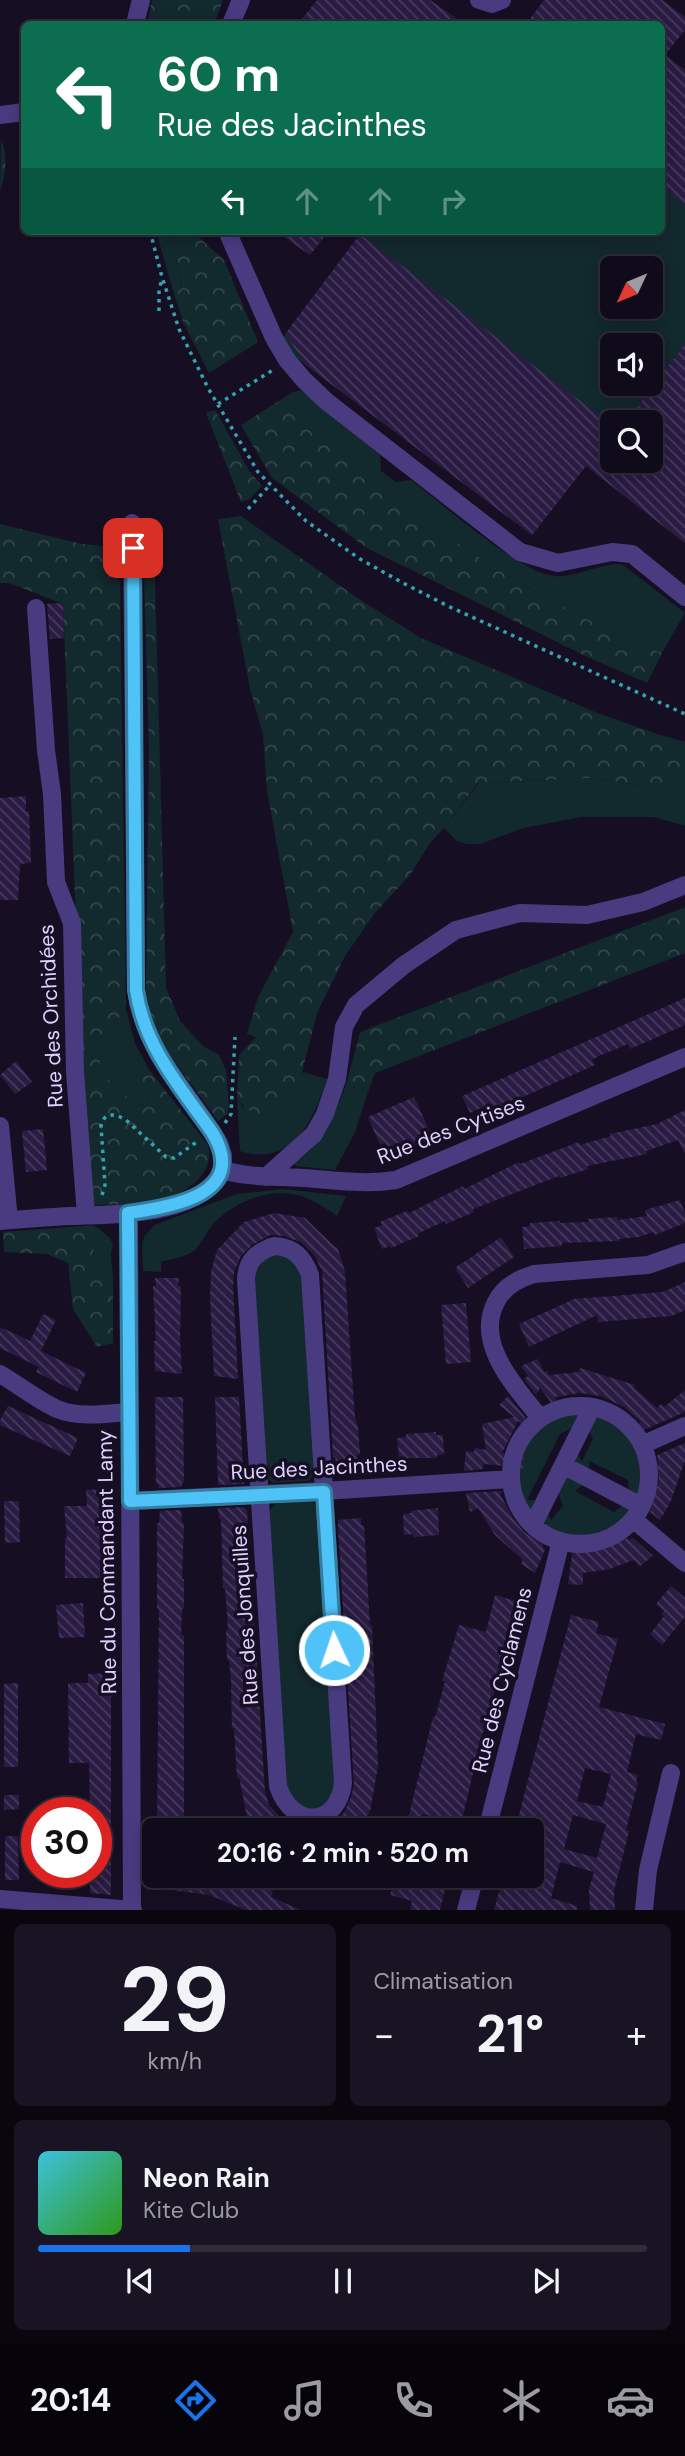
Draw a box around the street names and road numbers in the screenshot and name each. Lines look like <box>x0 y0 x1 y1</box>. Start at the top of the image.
street label: Rue des Orchidées <box>32 924 70 1108</box>
street label: Rue des Cytises <box>373 1089 529 1171</box>
street label: Rue du Commandant Lamy <box>91 1429 123 1694</box>
street label: Rue des Jacinthes <box>230 1449 408 1487</box>
street label: Rue des Jonquilles <box>225 1524 265 1706</box>
street label: Rue des Cyclamens <box>465 1584 539 1776</box>

